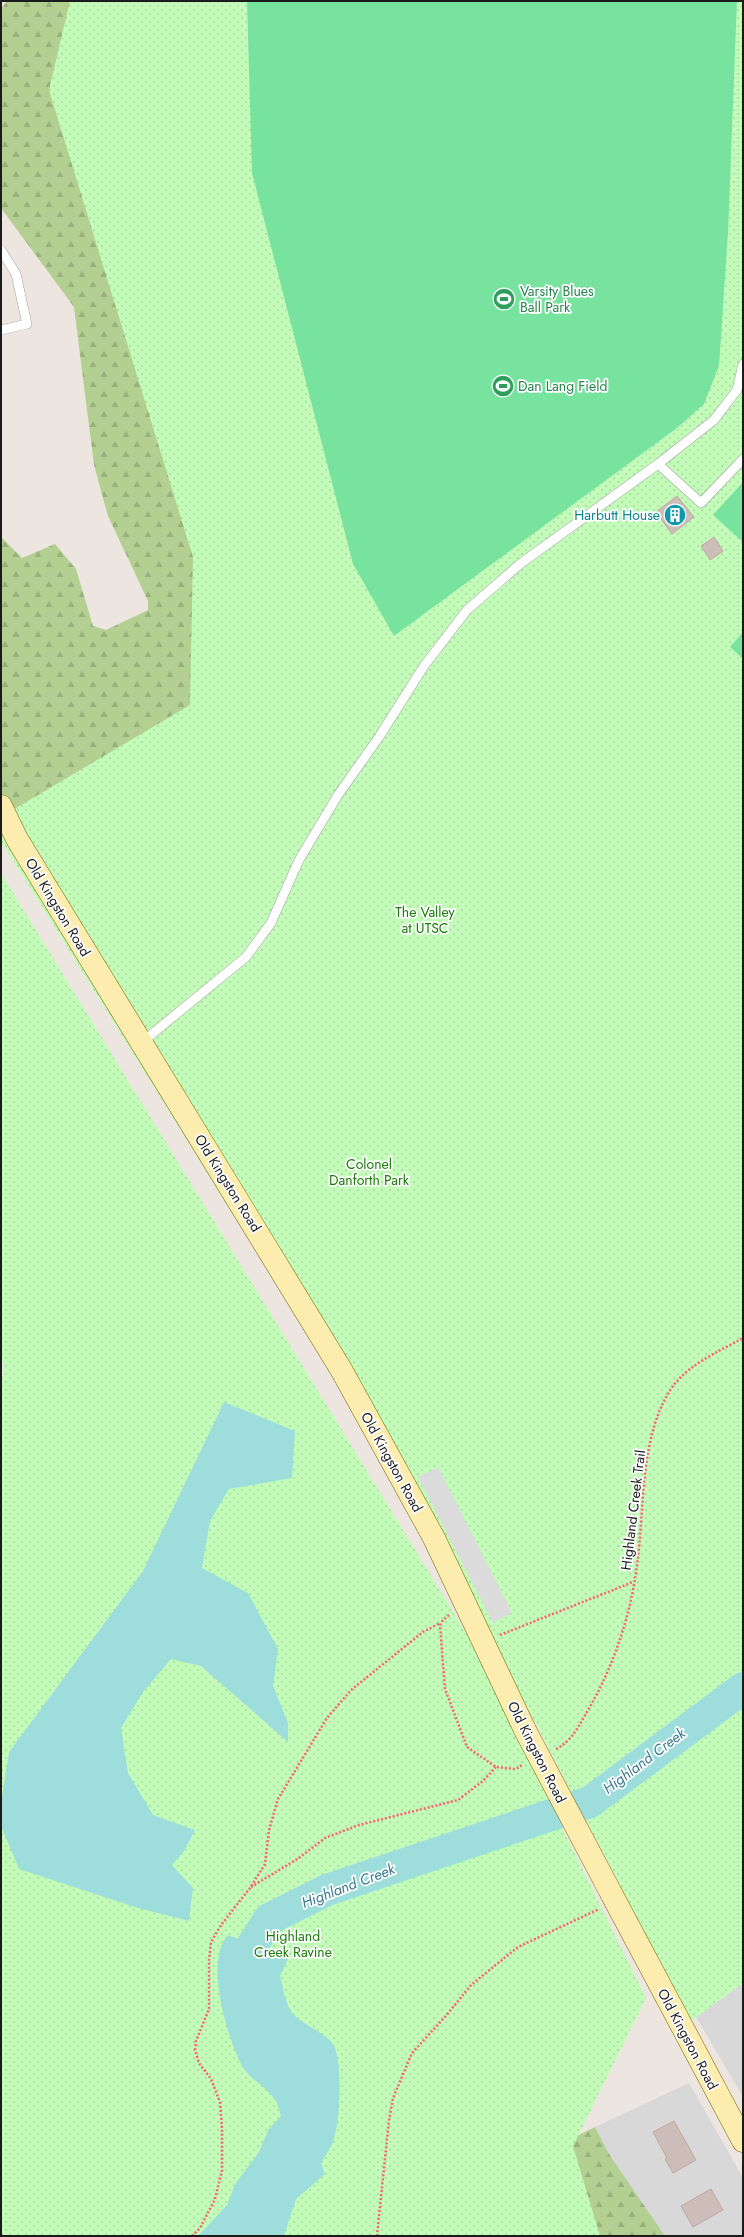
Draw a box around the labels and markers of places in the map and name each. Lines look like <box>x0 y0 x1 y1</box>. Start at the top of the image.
place label: Varsity Blues Ball Park <box>520 281 594 317</box>
sports icon: Varsity Blues Ball Park <box>491 286 517 312</box>
sports icon: Dan Lang Field <box>490 373 516 399</box>
place label: Dan Lang Field <box>518 376 607 396</box>
building icon: Harbutt House <box>662 502 688 528</box>
place label: Harbutt House <box>574 505 660 525</box>

